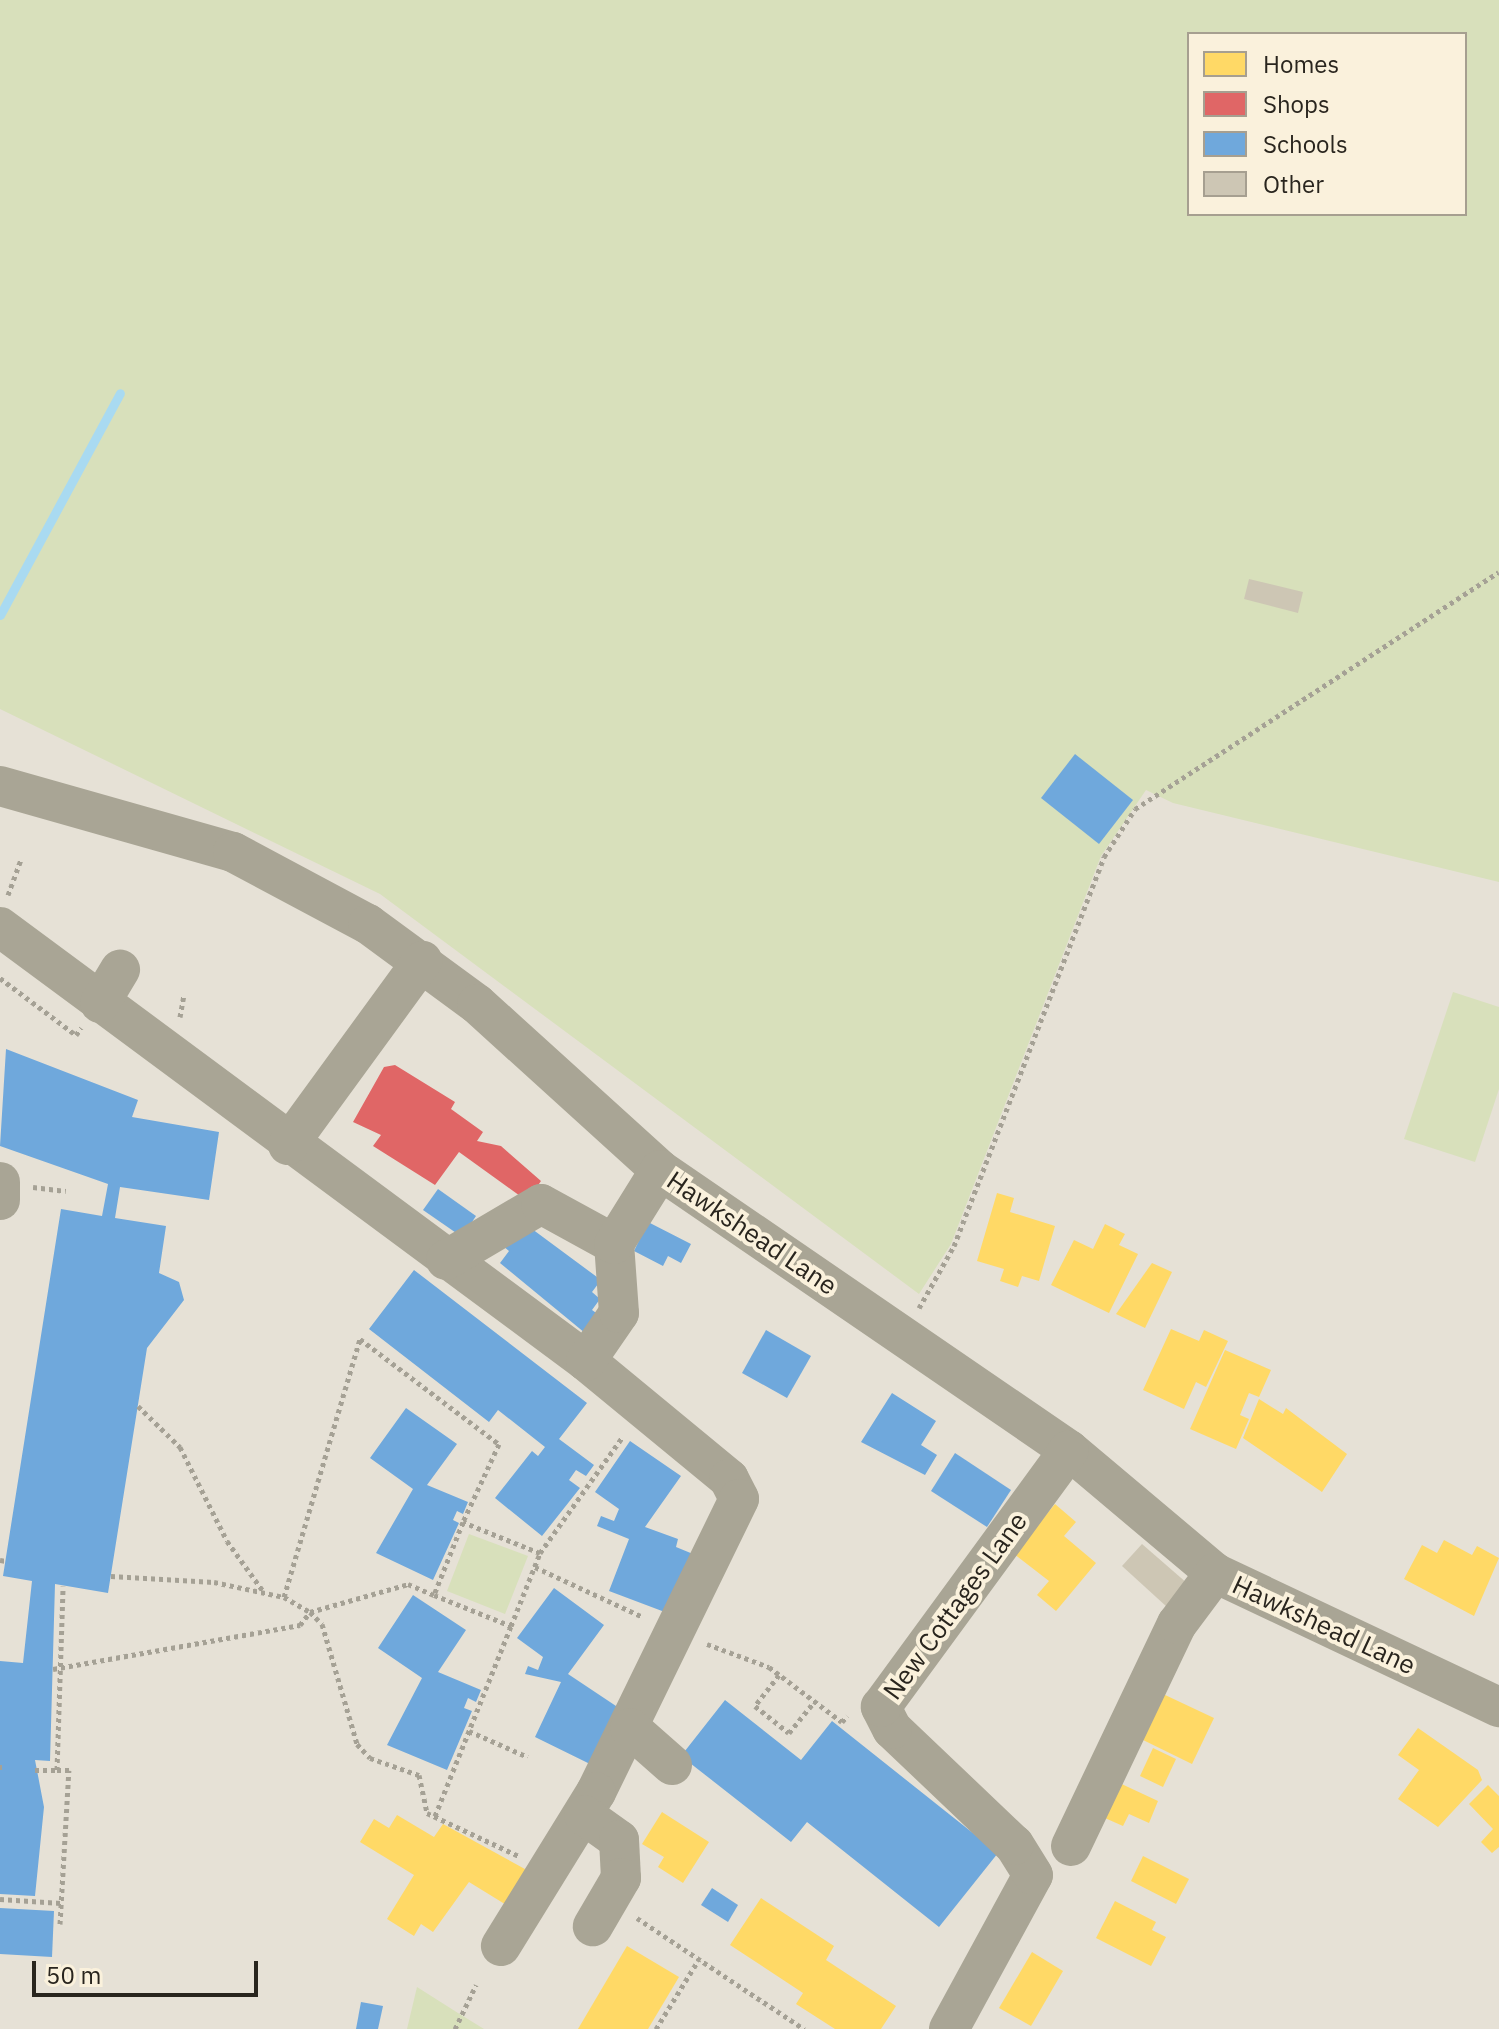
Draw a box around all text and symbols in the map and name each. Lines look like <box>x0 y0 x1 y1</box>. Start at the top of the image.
legend <box>1187 32 1467 216</box>
text: Homes <box>1263 48 1339 80</box>
text: Shops <box>1263 88 1330 120</box>
text: Schools <box>1263 128 1348 160</box>
text: Other <box>1263 168 1324 200</box>
street label: Hawkshead Lane <box>661 1165 843 1301</box>
street label: New Cottages Lane <box>877 1506 1033 1706</box>
street label: Hawkshead Lane <box>1228 1569 1420 1681</box>
scale bar <box>36 1945 262 1995</box>
text: 50 m <box>46 1959 101 1991</box>

